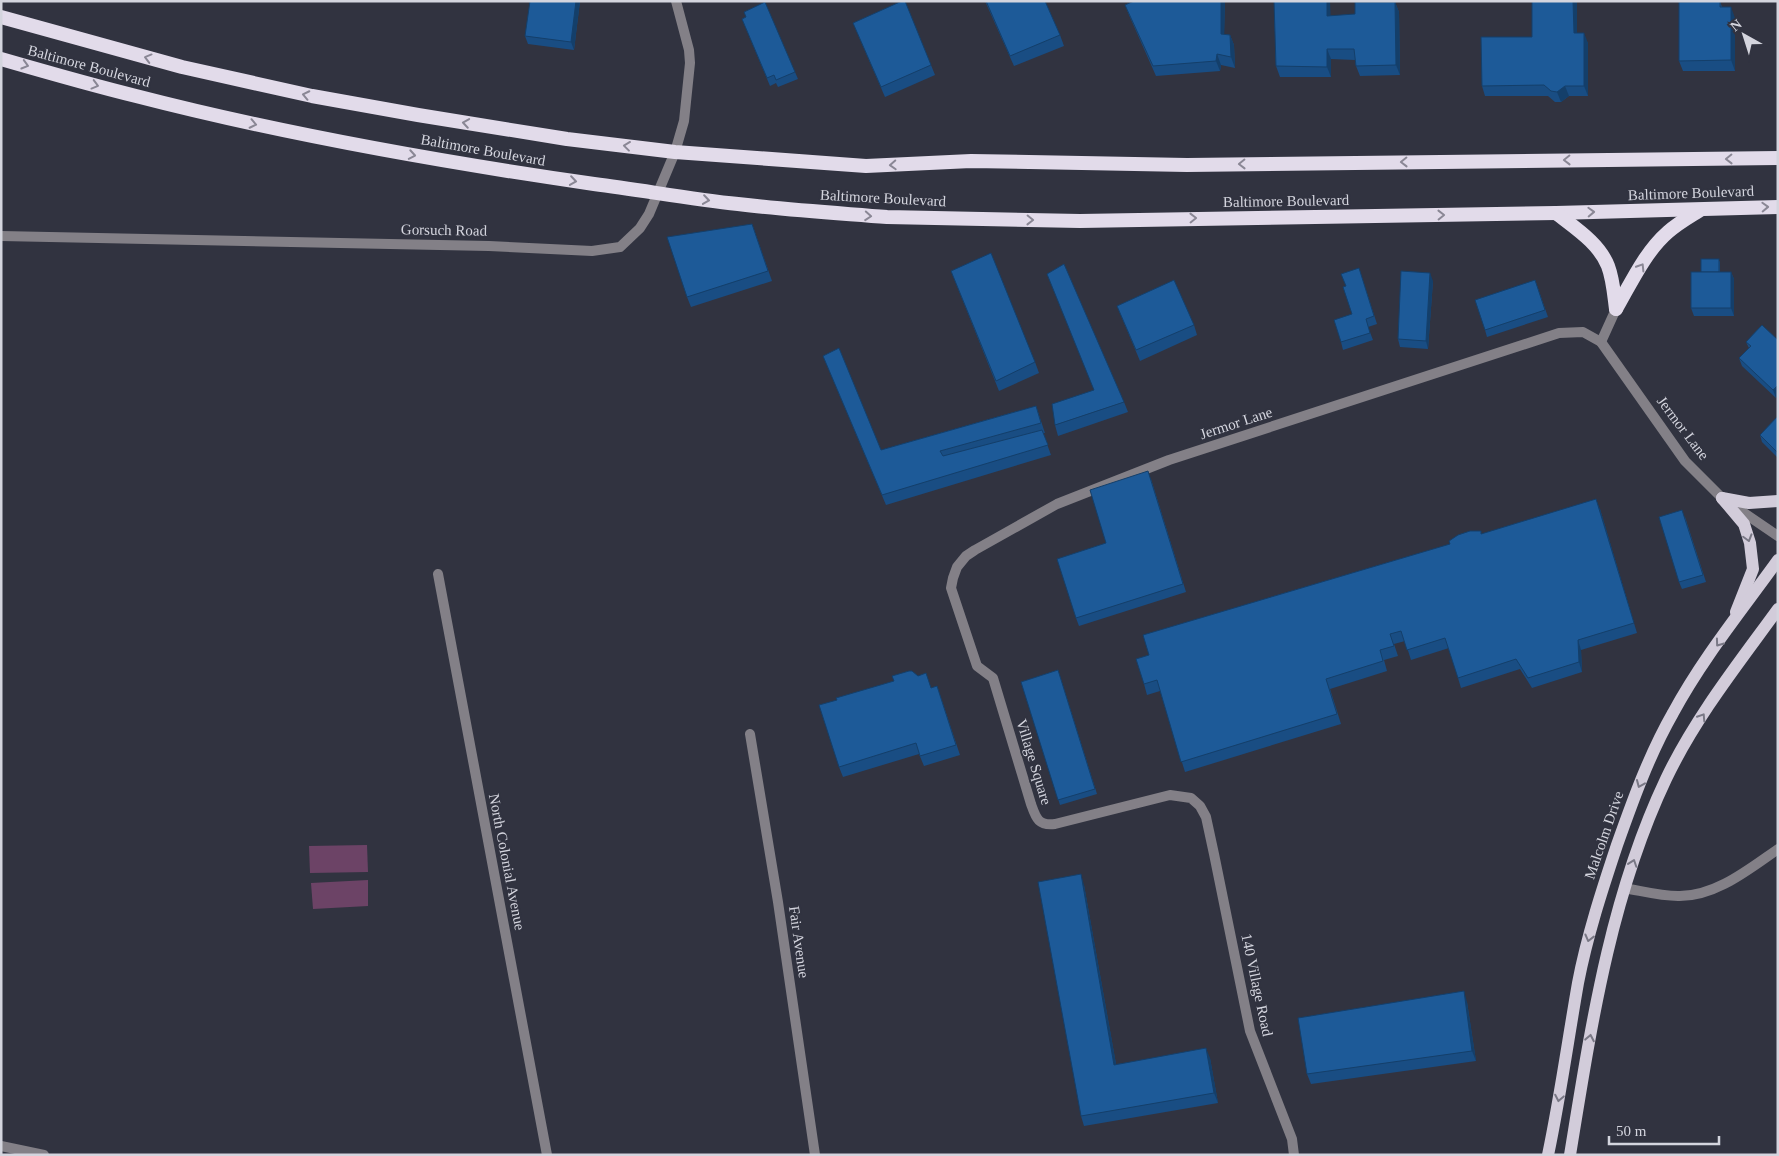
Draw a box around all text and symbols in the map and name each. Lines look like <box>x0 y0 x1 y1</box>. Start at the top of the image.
north arrow <box>1719 10 1769 60</box>
text: N <box>1727 16 1745 34</box>
street label: Baltimore Boulevard <box>26 42 153 90</box>
one-way arrow <box>143 53 152 64</box>
one-way arrow <box>20 60 28 70</box>
one-way arrow <box>91 79 100 90</box>
one-way arrow <box>302 90 311 100</box>
one-way arrow <box>249 118 257 128</box>
one-way arrow <box>462 118 470 129</box>
street label: Baltimore Boulevard <box>419 131 547 169</box>
one-way arrow <box>623 141 631 152</box>
one-way arrow <box>408 149 417 159</box>
one-way arrow <box>1725 154 1732 164</box>
one-way arrow <box>1562 155 1570 165</box>
one-way arrow <box>1400 157 1408 167</box>
one-way arrow <box>888 159 896 170</box>
one-way arrow <box>1237 159 1245 169</box>
one-way arrow <box>569 175 577 186</box>
street label: Baltimore Boulevard <box>1628 183 1755 203</box>
street label: Baltimore Boulevard <box>820 187 947 209</box>
street label: Baltimore Boulevard <box>1223 192 1350 210</box>
one-way arrow <box>703 194 711 205</box>
one-way arrow <box>1761 202 1769 213</box>
one-way arrow <box>1588 207 1596 218</box>
one-way arrow <box>864 210 872 221</box>
one-way arrow <box>1437 210 1445 220</box>
one-way arrow <box>1189 213 1197 224</box>
one-way arrow <box>1027 214 1035 225</box>
street label: Gorsuch Road <box>401 221 488 239</box>
one-way arrow <box>1635 263 1644 272</box>
street label: Jermor Lane <box>1654 393 1712 463</box>
street label: Jermor Lane <box>1198 404 1275 442</box>
one-way arrow <box>1743 533 1753 541</box>
one-way arrow <box>1716 637 1725 647</box>
one-way arrow <box>1696 713 1705 722</box>
street label: Village Square <box>1013 717 1055 807</box>
one-way arrow <box>1635 779 1646 788</box>
street label: Malcolm Drive <box>1581 789 1627 881</box>
street label: North Colonial Avenue <box>486 792 528 932</box>
one-way arrow <box>1627 859 1637 868</box>
street label: Fair Avenue <box>786 905 812 979</box>
street label: 140 Village Road <box>1238 932 1276 1038</box>
one-way arrow <box>1584 934 1595 943</box>
one-way arrow <box>1585 1033 1595 1042</box>
one-way arrow <box>1555 1093 1565 1102</box>
scale bar <box>1609 1114 1719 1146</box>
text: 50 m <box>1616 1123 1647 1139</box>

